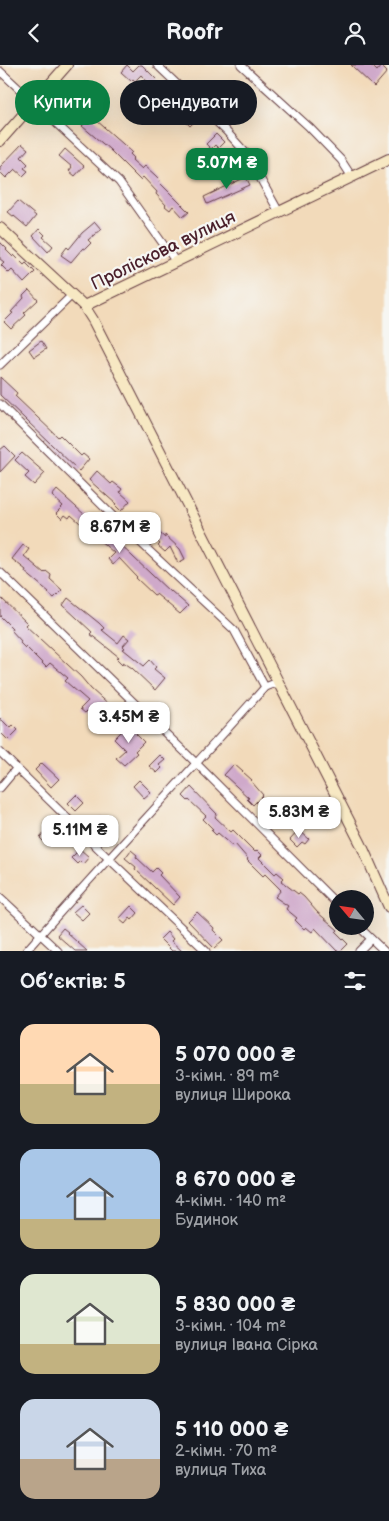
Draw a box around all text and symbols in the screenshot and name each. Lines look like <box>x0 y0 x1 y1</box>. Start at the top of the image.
icon: back <box>20 19 48 47</box>
text: Roofr <box>166 19 223 46</box>
icon: person <box>341 19 369 47</box>
chip: Купити <box>15 80 110 125</box>
chip: Орендувати <box>120 80 257 125</box>
pin: 5.07M ₴ <box>181 147 273 190</box>
text: 5.07M ₴ <box>197 154 257 173</box>
street label: Проліскова вулиця <box>87 206 239 295</box>
pin: 8.67M ₴ <box>74 511 166 554</box>
text: 8.67M ₴ <box>90 518 150 537</box>
pin: 3.45M ₴ <box>83 701 175 744</box>
text: 3.45M ₴ <box>99 708 159 727</box>
pin: 5.83M ₴ <box>253 797 345 839</box>
text: 5.83M ₴ <box>269 803 329 822</box>
pin: 5.11M ₴ <box>34 815 126 857</box>
text: 5.11M ₴ <box>52 821 108 840</box>
north arrow <box>329 890 374 935</box>
map controls <box>329 890 374 935</box>
icon: filters <box>341 967 369 995</box>
text: Об’єктів: 5 <box>20 969 126 994</box>
text: 5 070 000 ₴ <box>175 1042 295 1067</box>
icon: home <box>60 1044 120 1104</box>
text: 3-кімн. · 89 m² <box>175 1067 279 1086</box>
text: вулиця Широка <box>175 1086 291 1105</box>
text: 8 670 000 ₴ <box>175 1167 295 1192</box>
icon: home <box>60 1169 120 1229</box>
text: 4-кімн. · 140 m² <box>175 1192 286 1211</box>
text: Будинок <box>175 1211 238 1230</box>
text: 5 830 000 ₴ <box>175 1292 295 1317</box>
icon: home <box>60 1294 120 1354</box>
text: 3-кімн. · 104 m² <box>175 1317 286 1336</box>
text: вулиця Івана Сірка <box>175 1336 318 1355</box>
text: 5 110 000 ₴ <box>175 1417 288 1442</box>
icon: home <box>60 1419 120 1479</box>
text: 2-кімн. · 70 m² <box>175 1442 277 1461</box>
text: вулиця Тиха <box>175 1461 266 1480</box>

